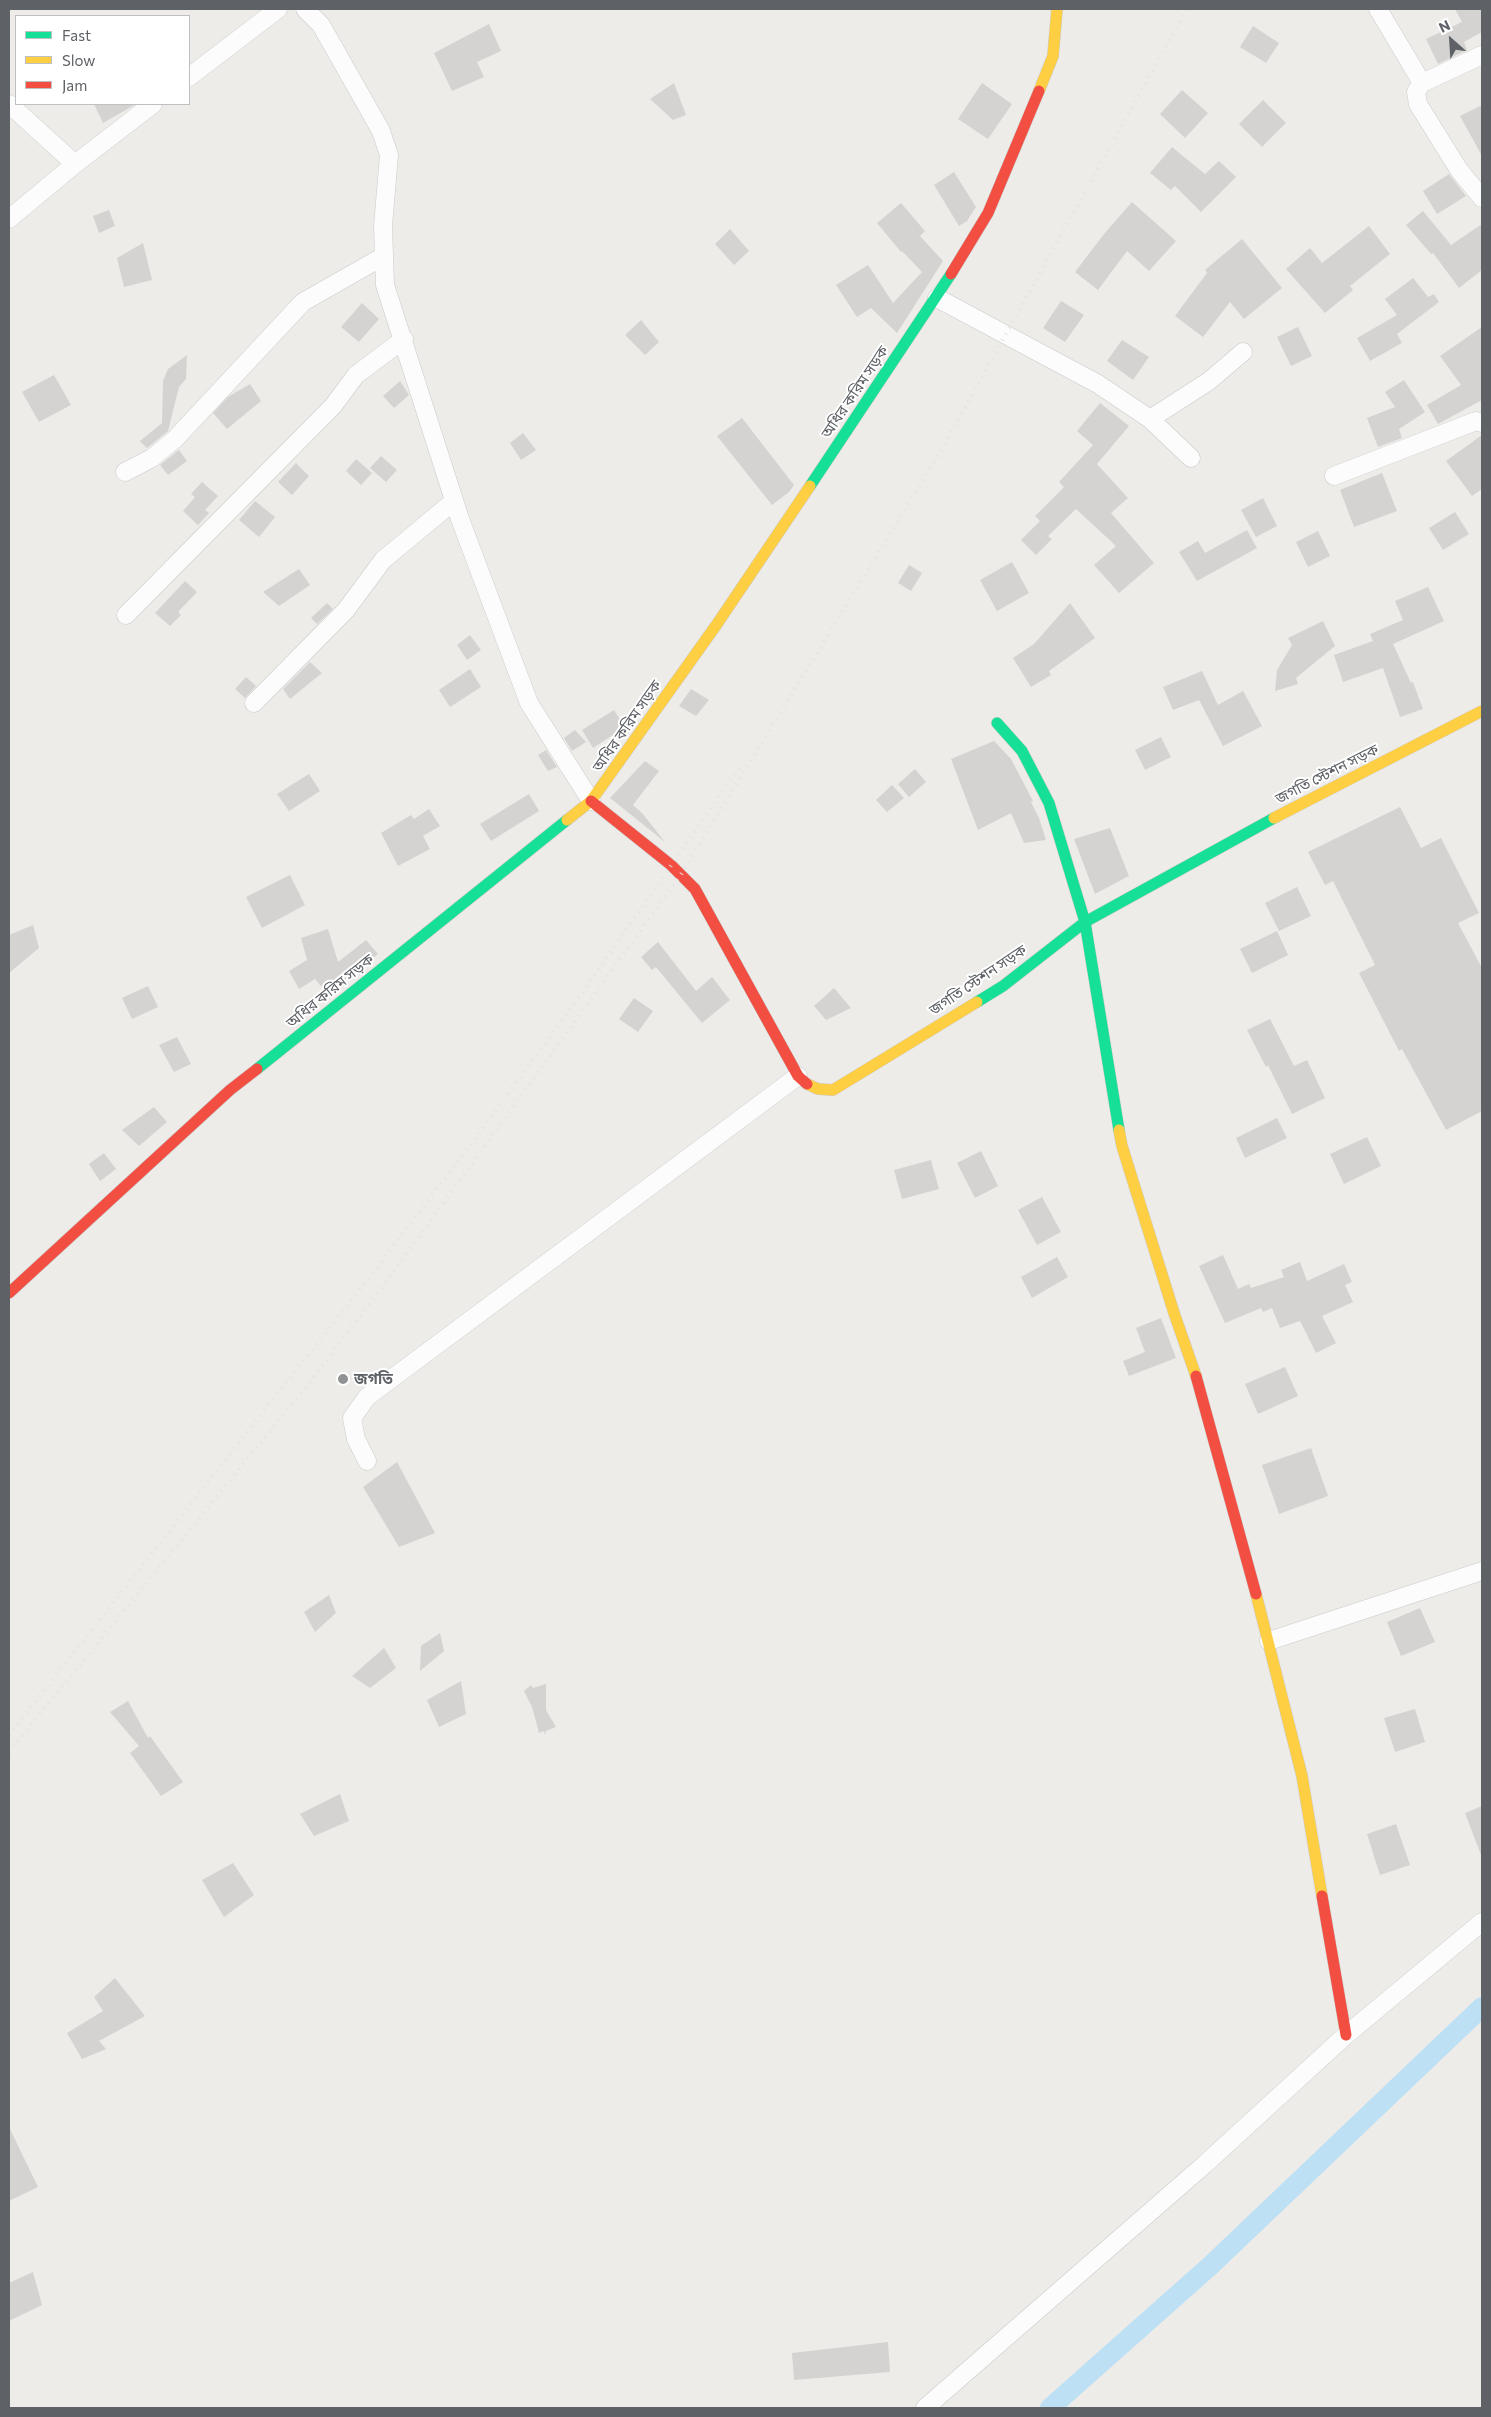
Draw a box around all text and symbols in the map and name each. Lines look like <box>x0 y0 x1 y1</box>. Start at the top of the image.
legend <box>15 15 190 105</box>
north arrow <box>1426 15 1476 65</box>
text: N <box>1436 16 1453 36</box>
text: Fast <box>62 26 91 44</box>
text: Slow <box>62 51 95 69</box>
text: Jam <box>62 76 87 94</box>
street label: অধির করিম সড়ক <box>818 342 892 442</box>
street label: অধির করিম সড়ক <box>589 677 665 775</box>
street label: জগতি স্টেশন সড়ক <box>1272 740 1382 808</box>
street label: জগতি স্টেশন সড়ক <box>926 941 1030 1019</box>
street label: অধির করিম সড়ক <box>283 950 377 1032</box>
place label: জগতি <box>354 1370 393 1388</box>
marker: জগতি <box>336 1372 350 1386</box>

